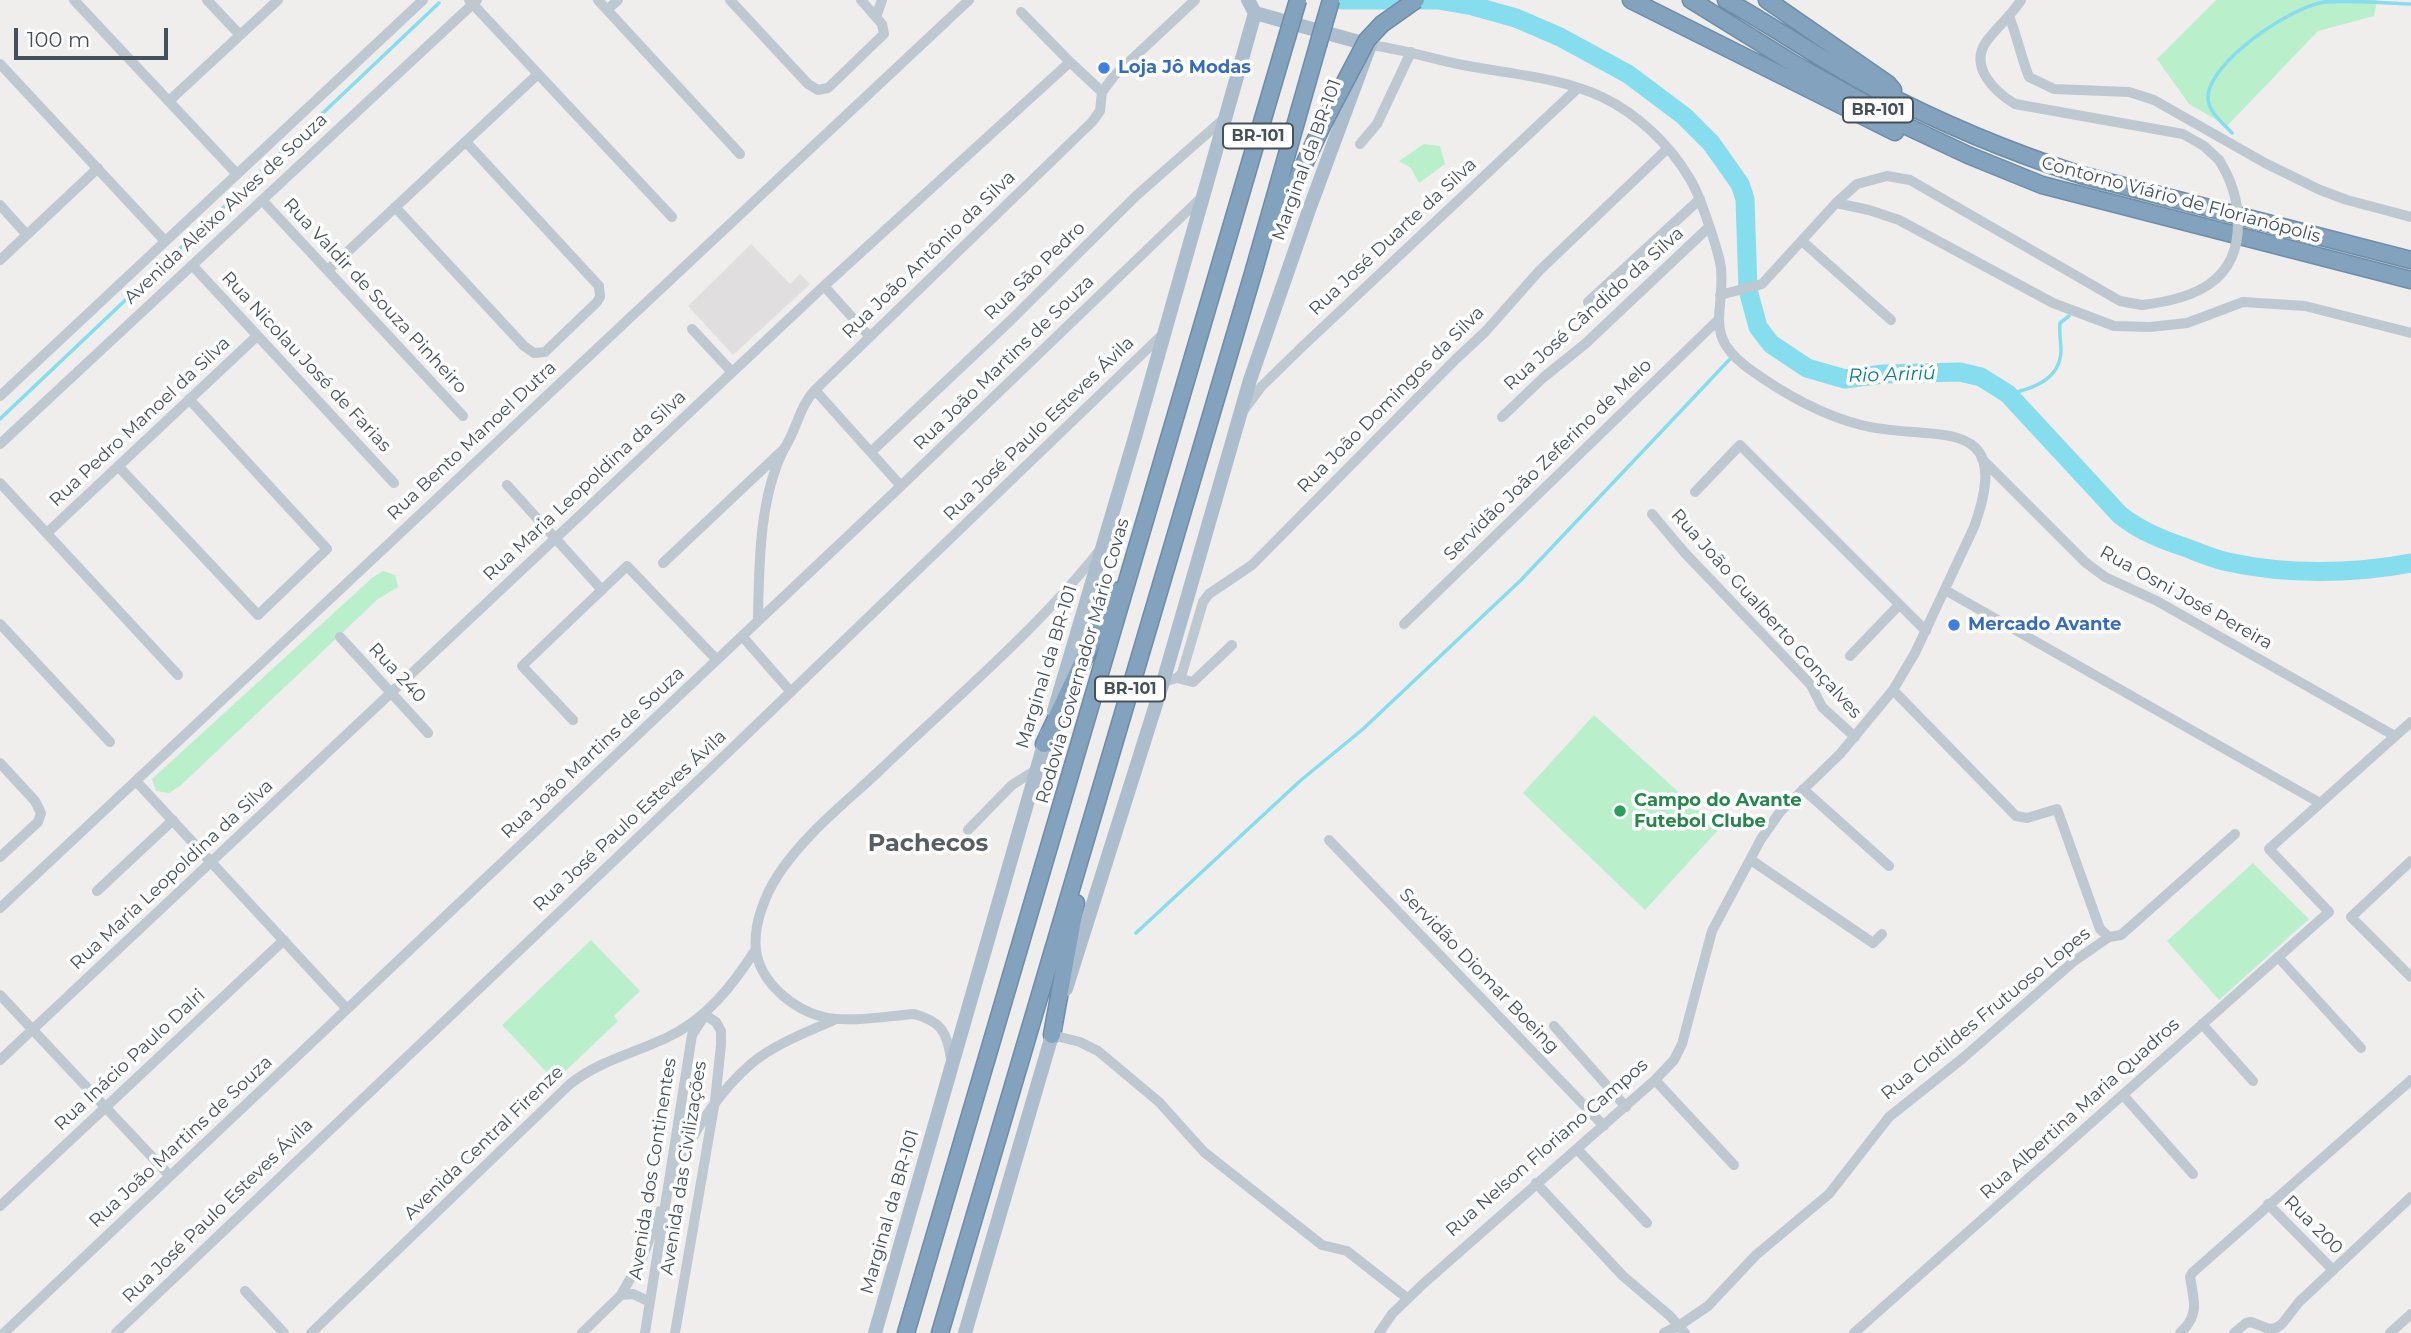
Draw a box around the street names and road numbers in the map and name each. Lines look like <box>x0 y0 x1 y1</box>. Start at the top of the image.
street label: Marginal da BR-101 <box>1268 76 1346 244</box>
road number: BR-101 <box>1843 97 1913 122</box>
street label: Avenida Aleixo Alves de Souza <box>120 109 332 309</box>
road number: BR-101 <box>1223 124 1293 148</box>
street label: Contorno Viário de Florianópolis <box>2039 152 2323 248</box>
street label: Rua José Duarte da Silva <box>1305 154 1481 320</box>
street label: Rua João Antônio da Silva <box>838 167 1020 343</box>
street label: Rua Valdir de Souza Pinheiro <box>279 194 471 398</box>
street label: Rua São Pedro <box>980 217 1090 325</box>
street label: Rua José Cândido da Silva <box>1500 223 1688 395</box>
street label: Rua Nicolau José de Farias <box>217 267 395 457</box>
street label: Rua João Martins de Souza <box>909 271 1099 455</box>
street label: Rua João Domingos da Silva <box>1293 302 1489 498</box>
street label: Rua José Paulo Esteves Ávila <box>939 332 1139 526</box>
street label: Rua Pedro Manoel da Silva <box>45 333 235 511</box>
street label: Servidão João Zeferino de Melo <box>1439 355 1657 565</box>
street label: Rua Bento Manoel Dutra <box>383 357 561 525</box>
street label: Rua Maria Leopoldina da Silva <box>479 386 691 586</box>
street label: Rua João Gualberto Gonçalves <box>1666 505 1866 723</box>
street label: Rodovia Governador Mário Covas <box>1032 516 1134 806</box>
street label: Rua Osni José Pereira <box>2096 542 2276 654</box>
street label: Marginal da BR-101 <box>1012 583 1082 751</box>
street label: Rua 240 <box>364 639 430 707</box>
street label: Rua João Martins de Souza <box>497 662 689 844</box>
road number: BR-101 <box>1095 676 1165 702</box>
street label: Rua José Paulo Esteves Ávila <box>529 726 731 916</box>
street label: Rua Maria Leopoldina da Silva <box>66 775 278 975</box>
street label: Servidão Diomar Boeing <box>1395 884 1563 1058</box>
street label: Rua Clotildes Frutuoso Lopes <box>1877 923 2095 1105</box>
street label: Rua Inácio Paulo Dalri <box>50 985 210 1135</box>
street label: Rua Albertina Maria Quadros <box>1976 1014 2184 1204</box>
street label: Rua João Martins de Souza <box>85 1051 277 1233</box>
street label: Rua Nelson Floriano Campos <box>1442 1054 1652 1242</box>
street label: Avenida dos Continentes <box>625 1057 681 1281</box>
street label: Avenida das Civilizações <box>656 1059 712 1277</box>
street label: Avenida Central Firenze <box>400 1061 568 1225</box>
street label: Rua José Paulo Esteves Ávila <box>118 1114 318 1308</box>
street label: Marginal da BR-101 <box>856 1127 924 1297</box>
street label: Rua 200 <box>2279 1191 2347 1259</box>

